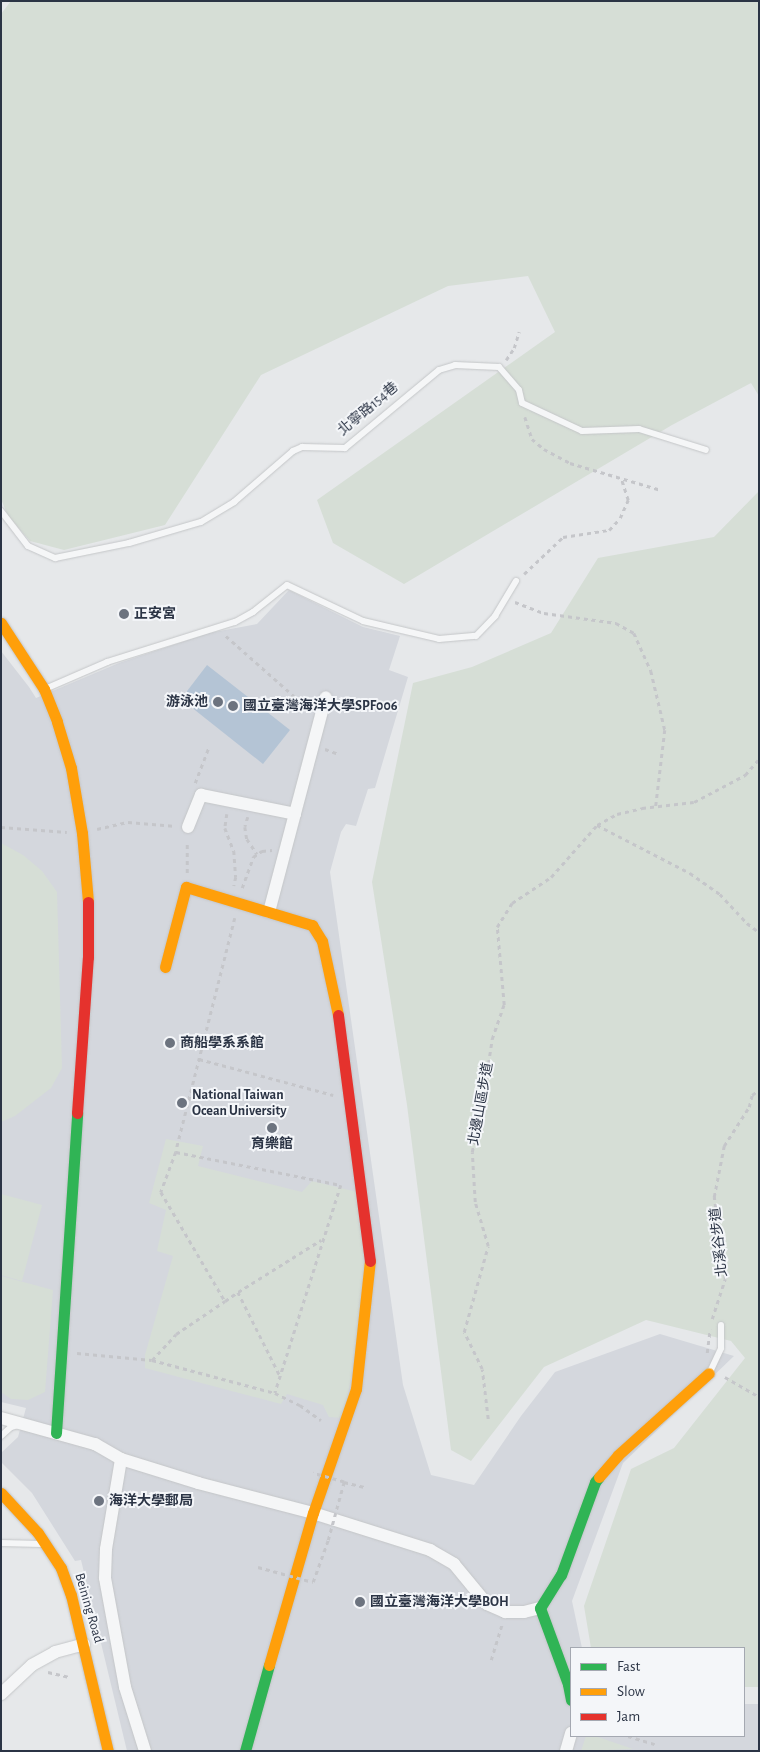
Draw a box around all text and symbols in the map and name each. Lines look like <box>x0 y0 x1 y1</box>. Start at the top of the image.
street label: 北寧路154巷 <box>334 379 402 439</box>
place label: 正安宮 <box>134 606 176 622</box>
marker: 正安宮 <box>118 608 130 620</box>
place label: 游泳池 <box>166 694 208 710</box>
marker: 游泳池 <box>212 696 224 708</box>
place label: 國立臺灣海洋大學SPF006 <box>243 698 397 714</box>
marker: 國立臺灣海洋大學SPF006 <box>227 700 239 712</box>
place label: 商船學系系館 <box>180 1035 264 1051</box>
marker: 商船學系系館 <box>164 1037 176 1049</box>
street label: 北邊山區步道 <box>465 1061 497 1147</box>
place label: National Taiwan Ocean University <box>192 1087 286 1120</box>
marker: National Taiwan Ocean University <box>176 1097 188 1109</box>
marker: 育樂館 <box>266 1122 278 1134</box>
place label: 育樂館 <box>251 1136 293 1152</box>
street label: 北溪谷步道 <box>707 1206 731 1278</box>
place label: 海洋大學郵局 <box>109 1493 193 1509</box>
marker: 海洋大學郵局 <box>93 1495 105 1507</box>
street label: Beining Road <box>71 1571 107 1645</box>
place label: 國立臺灣海洋大學BOH <box>370 1594 509 1610</box>
marker: 國立臺灣海洋大學BOH <box>354 1596 366 1608</box>
legend <box>570 1647 745 1737</box>
text: Fast <box>617 1659 640 1674</box>
text: Slow <box>617 1684 645 1699</box>
text: Jam <box>617 1709 640 1724</box>

